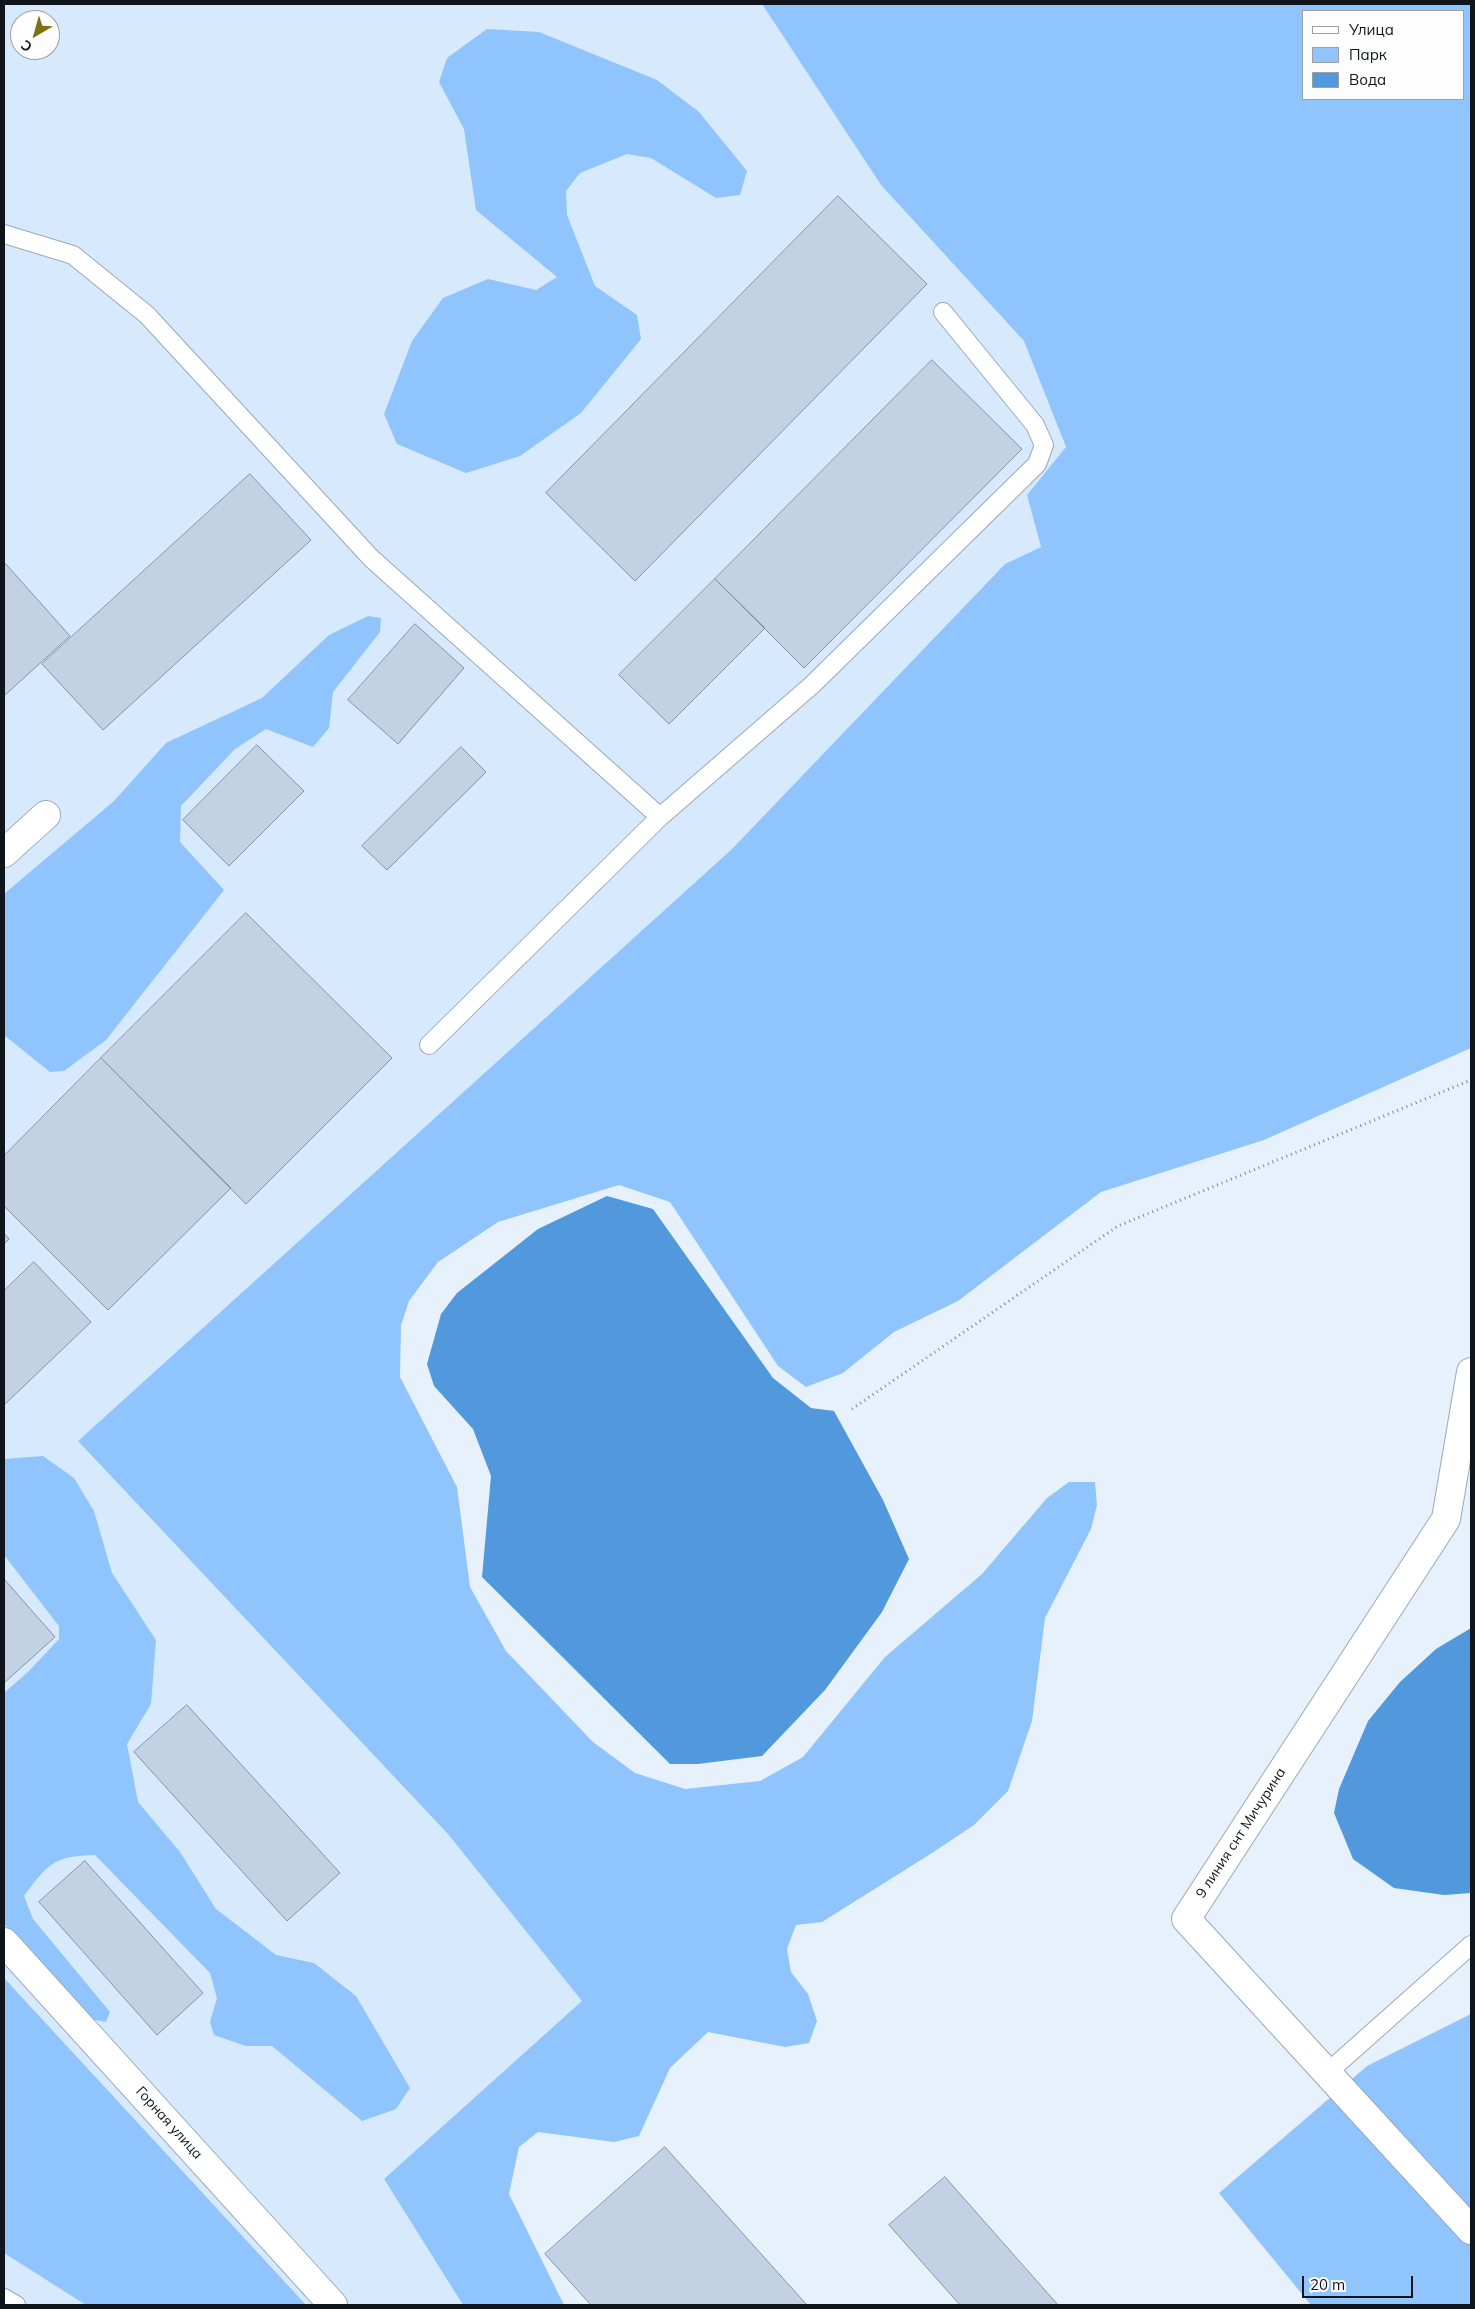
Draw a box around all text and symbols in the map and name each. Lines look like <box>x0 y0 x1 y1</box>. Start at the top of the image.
north arrow <box>10 10 60 60</box>
legend <box>1302 10 1465 100</box>
text: Улица <box>1349 20 1394 39</box>
text: С <box>17 36 36 56</box>
text: Парк <box>1349 45 1387 64</box>
text: Вода <box>1349 70 1386 89</box>
street label: 9 линия снт Мичурина <box>1193 1765 1289 1901</box>
street label: Горная улица <box>132 2083 206 2163</box>
scale bar <box>1305 2266 1416 2298</box>
text: 20 m <box>1310 2275 1345 2294</box>

